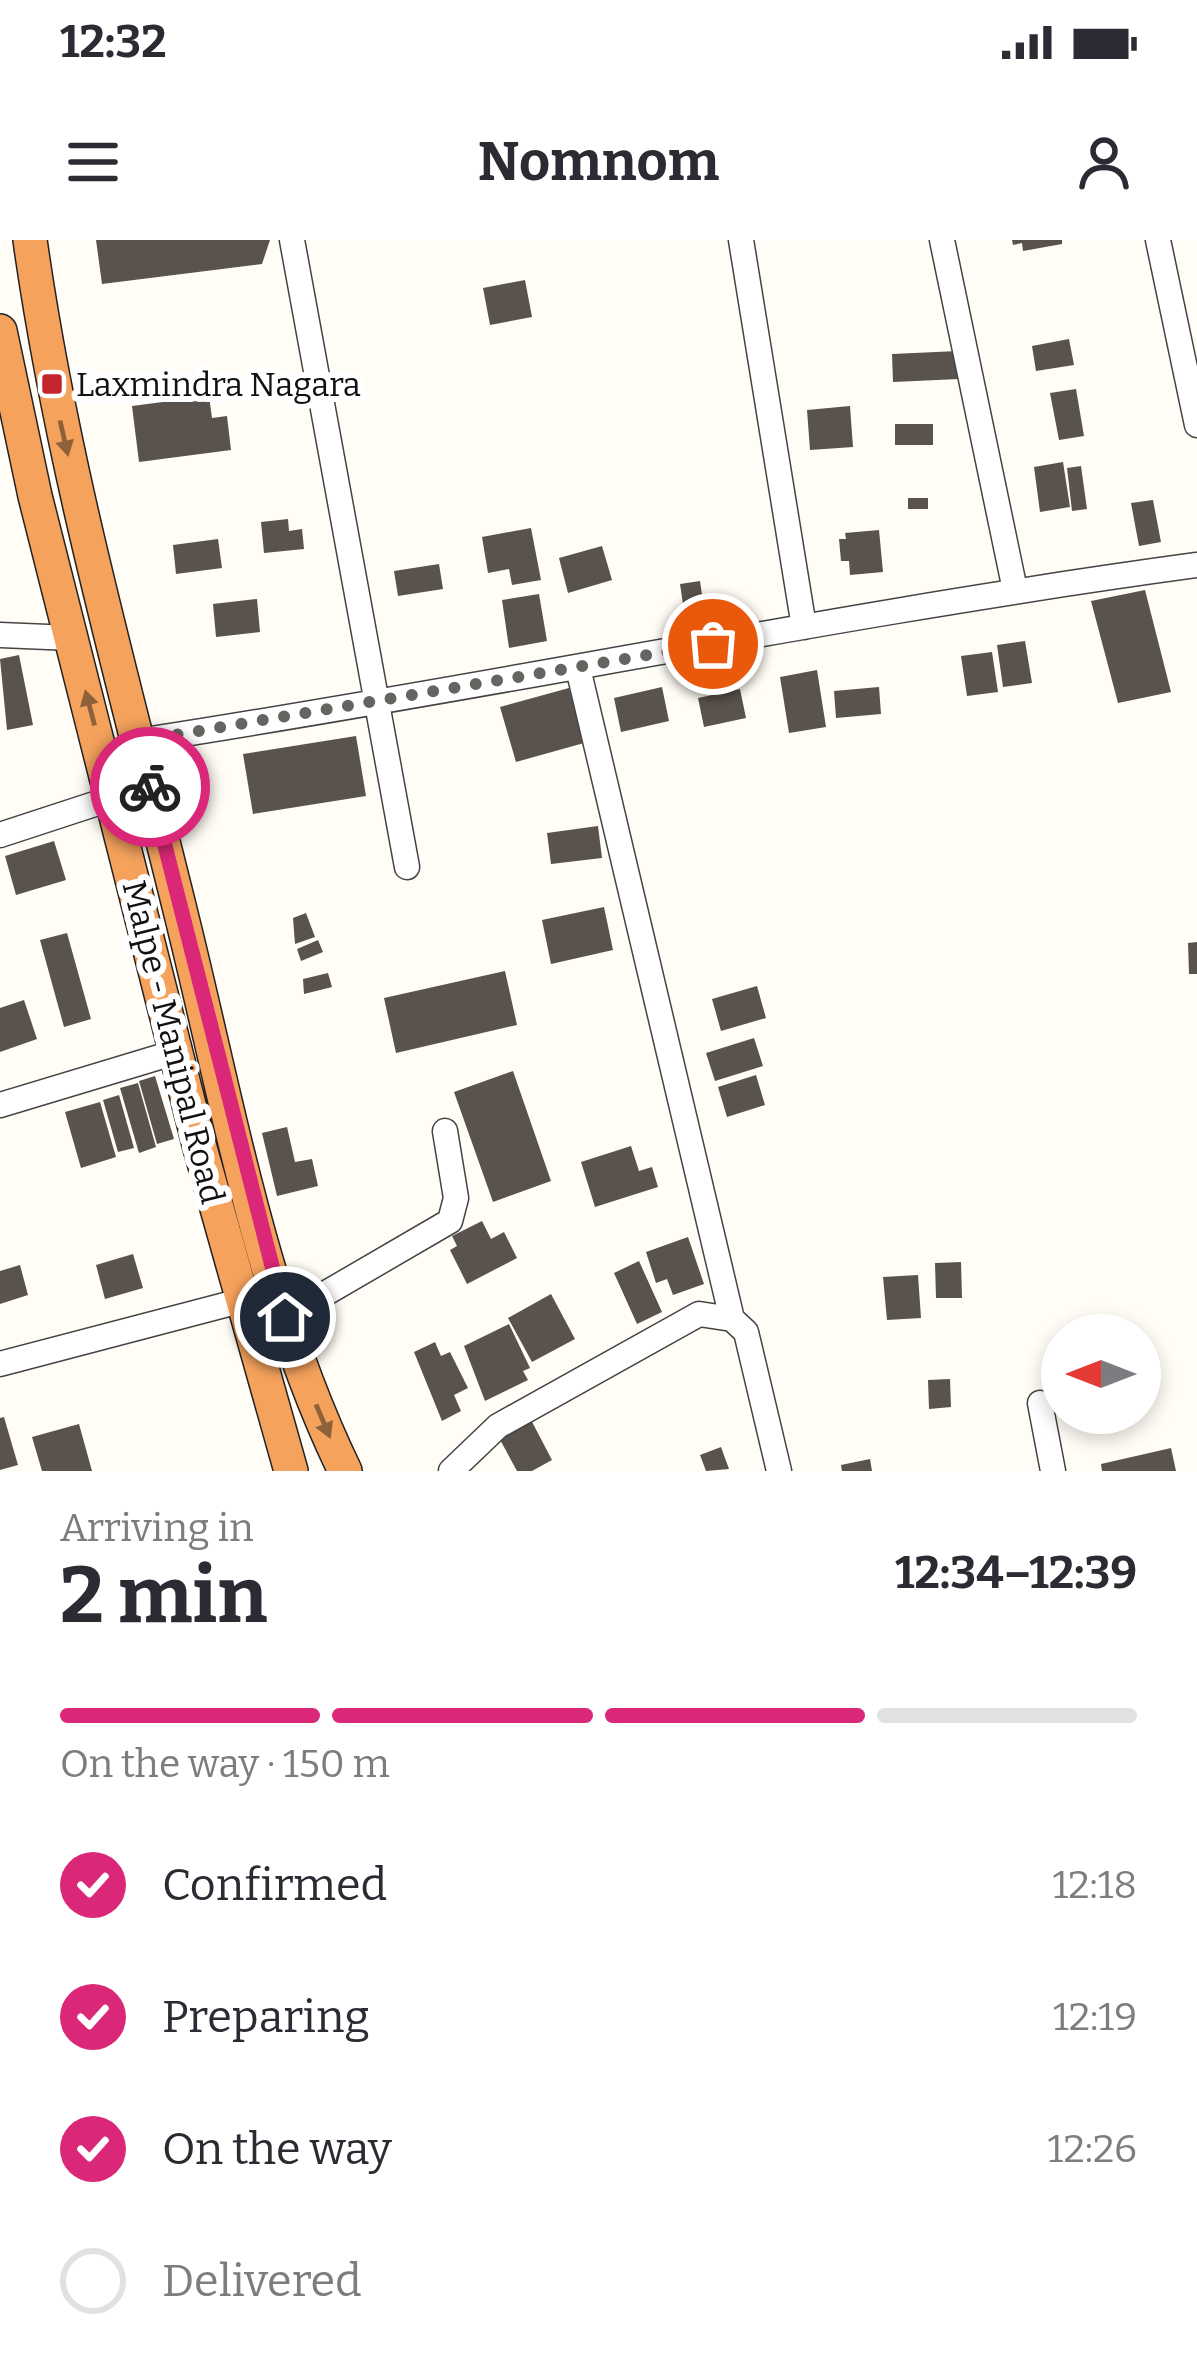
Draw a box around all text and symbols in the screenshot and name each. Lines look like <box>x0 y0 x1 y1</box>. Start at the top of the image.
text: 12:32 <box>60 15 167 69</box>
icon: menu <box>60 129 126 195</box>
icon: person <box>1071 129 1137 195</box>
text: Nomnom <box>478 130 719 194</box>
place label: Laxmindra Nagara <box>76 365 361 405</box>
marker: Laxmindra Nagara <box>39 371 65 397</box>
one-way arrow <box>55 419 74 456</box>
pin <box>662 593 764 695</box>
icon: bag <box>680 611 746 677</box>
one-way arrow <box>80 689 99 726</box>
courier <box>90 727 210 847</box>
icon: bike <box>117 754 183 820</box>
street label: Malpe - Manipal Road <box>114 877 233 1208</box>
pin <box>234 1266 336 1368</box>
icon: home <box>252 1284 318 1350</box>
north arrow <box>1041 1314 1161 1434</box>
map controls <box>1041 1314 1161 1434</box>
one-way arrow <box>314 1403 333 1439</box>
text: Arriving in <box>60 1505 254 1551</box>
text: 12:34–12:39 <box>895 1546 1137 1600</box>
text: 2 min <box>60 1549 267 1643</box>
text: On the way · 150 m <box>60 1741 390 1787</box>
icon: check <box>60 1852 126 1918</box>
text: Confirmed <box>162 1858 387 1912</box>
text: 12:18 <box>1052 1862 1137 1908</box>
icon: check <box>60 1984 126 2050</box>
text: Preparing <box>162 1990 370 2044</box>
text: 12:19 <box>1053 1994 1137 2040</box>
icon: check <box>60 2116 126 2182</box>
text: On the way <box>162 2122 392 2176</box>
text: 12:26 <box>1048 2126 1137 2172</box>
text: Delivered <box>162 2254 362 2308</box>

